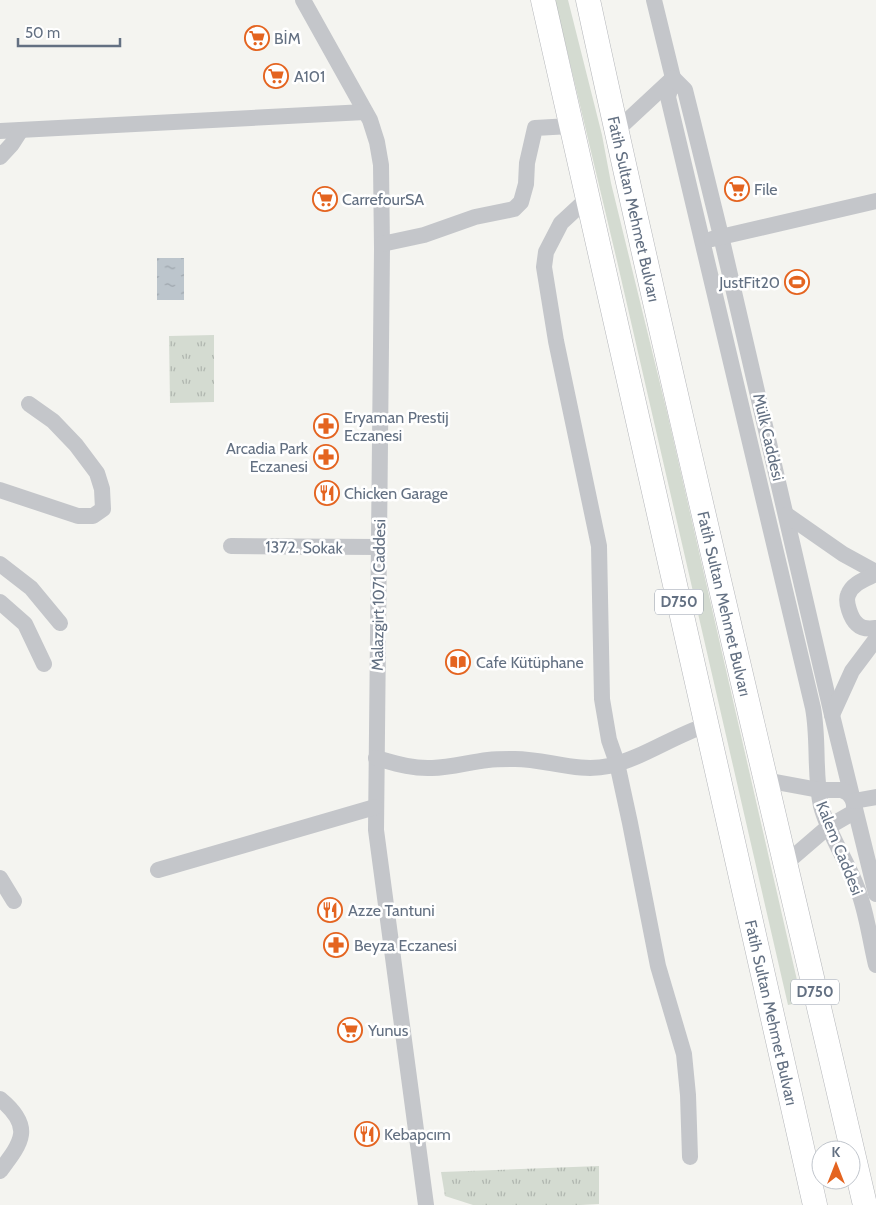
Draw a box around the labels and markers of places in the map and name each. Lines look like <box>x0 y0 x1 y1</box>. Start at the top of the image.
supermarket icon: BİM <box>244 25 270 51</box>
place label: BİM <box>274 29 301 48</box>
supermarket icon: A101 <box>263 63 289 89</box>
place label: A101 <box>294 67 325 86</box>
supermarket icon: File <box>724 176 750 202</box>
place label: File <box>754 180 778 199</box>
supermarket icon: CarrefourSA <box>312 186 338 212</box>
place label: CarrefourSA <box>342 190 424 209</box>
sports icon: JustFit20 <box>784 269 810 295</box>
place label: JustFit20 <box>718 273 780 292</box>
place label: Eryaman Prestij Eczanesi <box>344 408 449 445</box>
pharmacy icon: Eryaman Prestij Eczanesi <box>313 413 339 439</box>
place label: Arcadia Park Eczanesi <box>226 439 309 476</box>
pharmacy icon: Arcadia Park Eczanesi <box>313 444 339 470</box>
restaurant icon: Chicken Garage <box>314 480 340 506</box>
place label: Chicken Garage <box>344 484 448 503</box>
library icon: Cafe Kütüphane <box>445 649 471 675</box>
place label: Cafe Kütüphane <box>476 653 584 672</box>
restaurant icon: Azze Tantuni <box>317 897 343 923</box>
place label: Azze Tantuni <box>348 901 435 920</box>
pharmacy icon: Beyza Eczanesi <box>323 932 349 958</box>
place label: Beyza Eczanesi <box>354 936 457 955</box>
supermarket icon: Yunus <box>337 1017 363 1043</box>
place label: Yunus <box>367 1021 409 1040</box>
restaurant icon: Kebapcım <box>354 1121 380 1147</box>
place label: Kebapcım <box>384 1125 451 1144</box>

